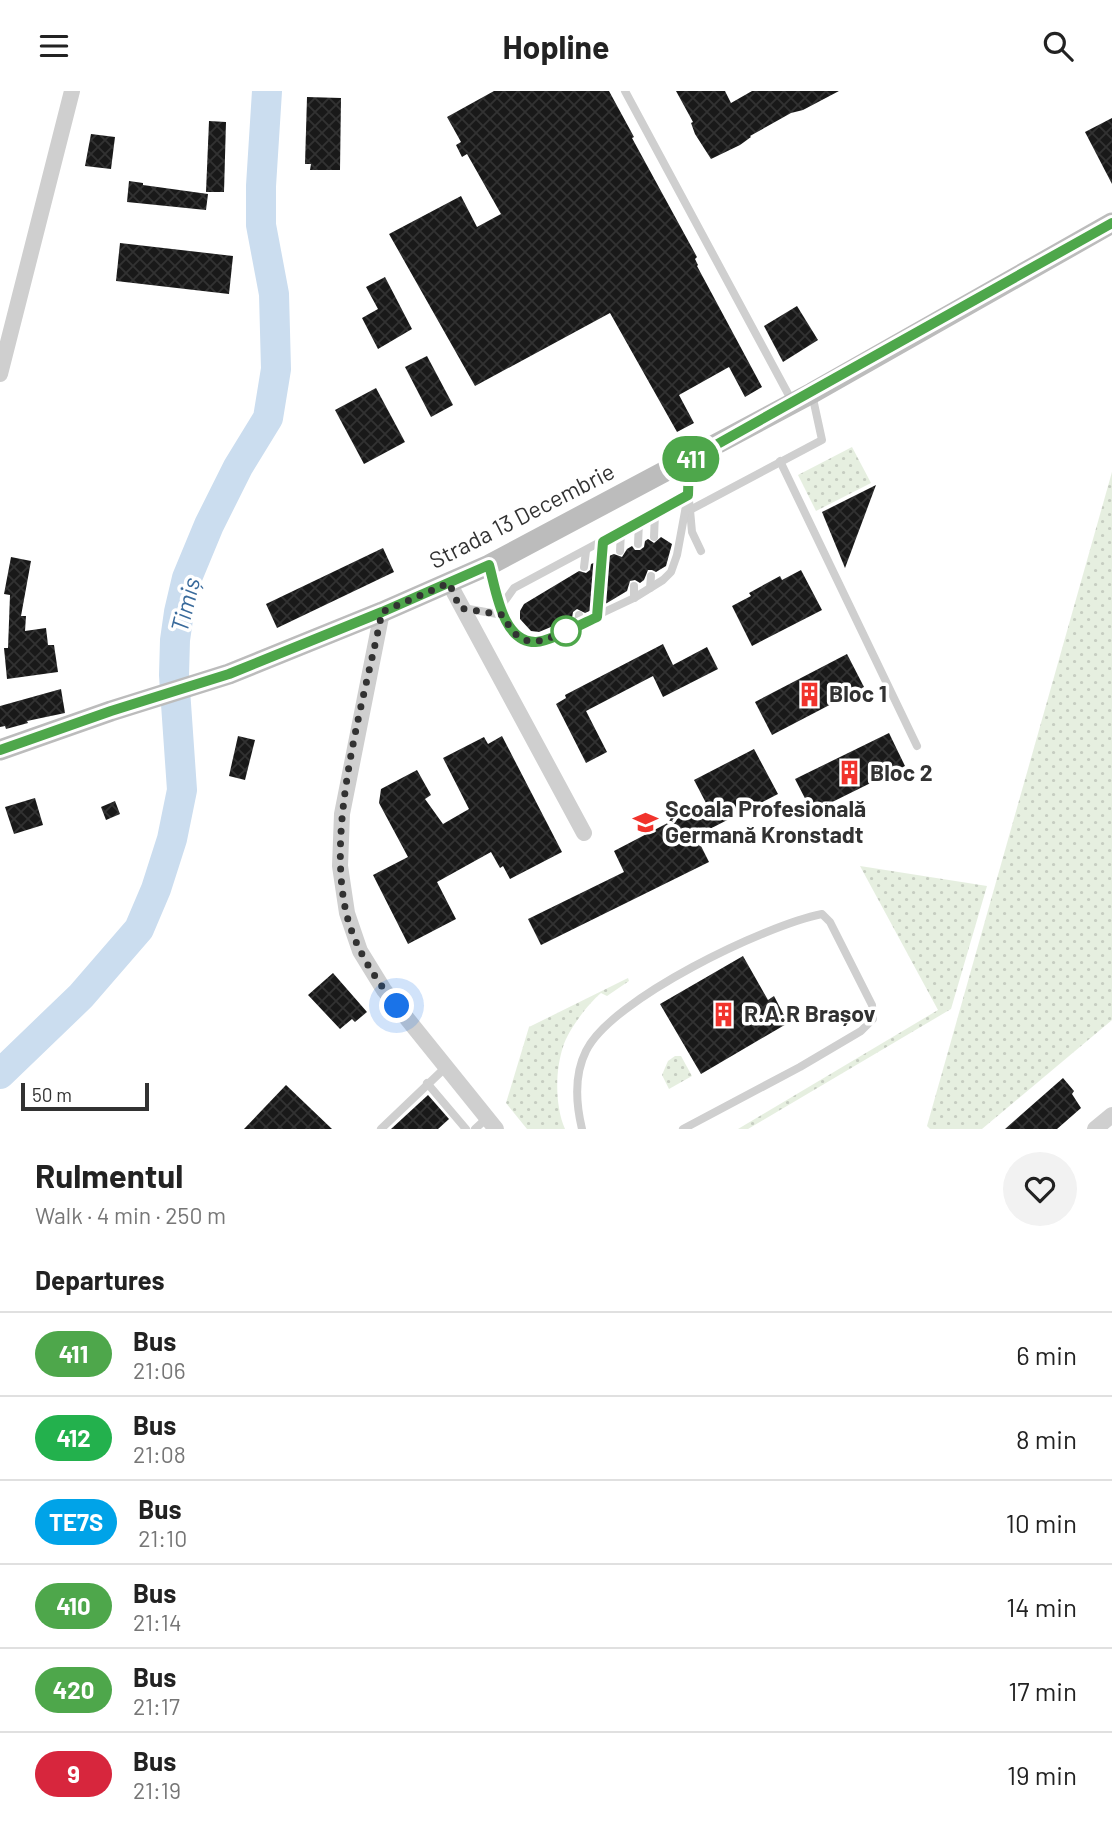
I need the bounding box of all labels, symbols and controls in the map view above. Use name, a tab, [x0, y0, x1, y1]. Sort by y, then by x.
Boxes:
icon: menu	[35, 27, 73, 65]
text: Hopline	[503, 27, 609, 65]
icon: search	[1039, 27, 1077, 65]
line badge: 411	[651, 436, 731, 482]
text: 411	[676, 444, 706, 473]
street label: Strada 13 Decembrie	[424, 456, 619, 574]
water label: Timiș	[164, 574, 205, 635]
unlabelled marker	[551, 616, 581, 646]
place label: Bloc 1	[829, 679, 887, 707]
building icon: Bloc 1	[795, 680, 823, 708]
place label: Bloc 2	[870, 758, 933, 786]
building icon: Bloc 2	[836, 759, 864, 787]
place label: Școala Profesională Germană Kronstadt	[665, 794, 866, 848]
school or university icon: Școala Profesională Germană Kronstadt	[631, 808, 659, 836]
your location	[379, 988, 414, 1023]
place label: R.A.R Brașov	[744, 999, 876, 1027]
building icon: R.A.R Brașov	[710, 1000, 738, 1028]
scale bar	[21, 1080, 149, 1112]
text: 50 m	[32, 1083, 72, 1106]
button: heart	[1003, 1152, 1077, 1226]
text: Rulmentul	[35, 1155, 183, 1195]
text: Walk · 4 min · 250 m	[35, 1201, 226, 1229]
text: Departures	[35, 1264, 165, 1295]
text: Bus	[133, 1325, 176, 1356]
text: 411	[59, 1339, 88, 1368]
text: 6 min	[1016, 1339, 1077, 1370]
text: 21:06	[133, 1356, 186, 1384]
text: Bus	[133, 1409, 176, 1440]
text: 412	[56, 1423, 91, 1452]
text: 8 min	[1016, 1423, 1077, 1454]
text: 21:08	[133, 1440, 186, 1468]
text: Bus	[138, 1493, 181, 1524]
text: TE7S	[49, 1507, 103, 1536]
text: 10 min	[1006, 1507, 1077, 1538]
text: 21:10	[138, 1524, 187, 1552]
text: Bus	[133, 1577, 176, 1608]
text: 410	[56, 1591, 91, 1620]
text: 14 min	[1006, 1591, 1077, 1622]
text: 21:14	[133, 1608, 182, 1636]
text: Bus	[133, 1661, 176, 1692]
text: 420	[53, 1675, 94, 1704]
text: 17 min	[1008, 1675, 1077, 1706]
text: 21:17	[133, 1692, 180, 1720]
text: Bus	[133, 1745, 176, 1776]
text: 9	[67, 1759, 80, 1788]
text: 19 min	[1007, 1759, 1077, 1790]
text: 21:19	[133, 1776, 181, 1804]

